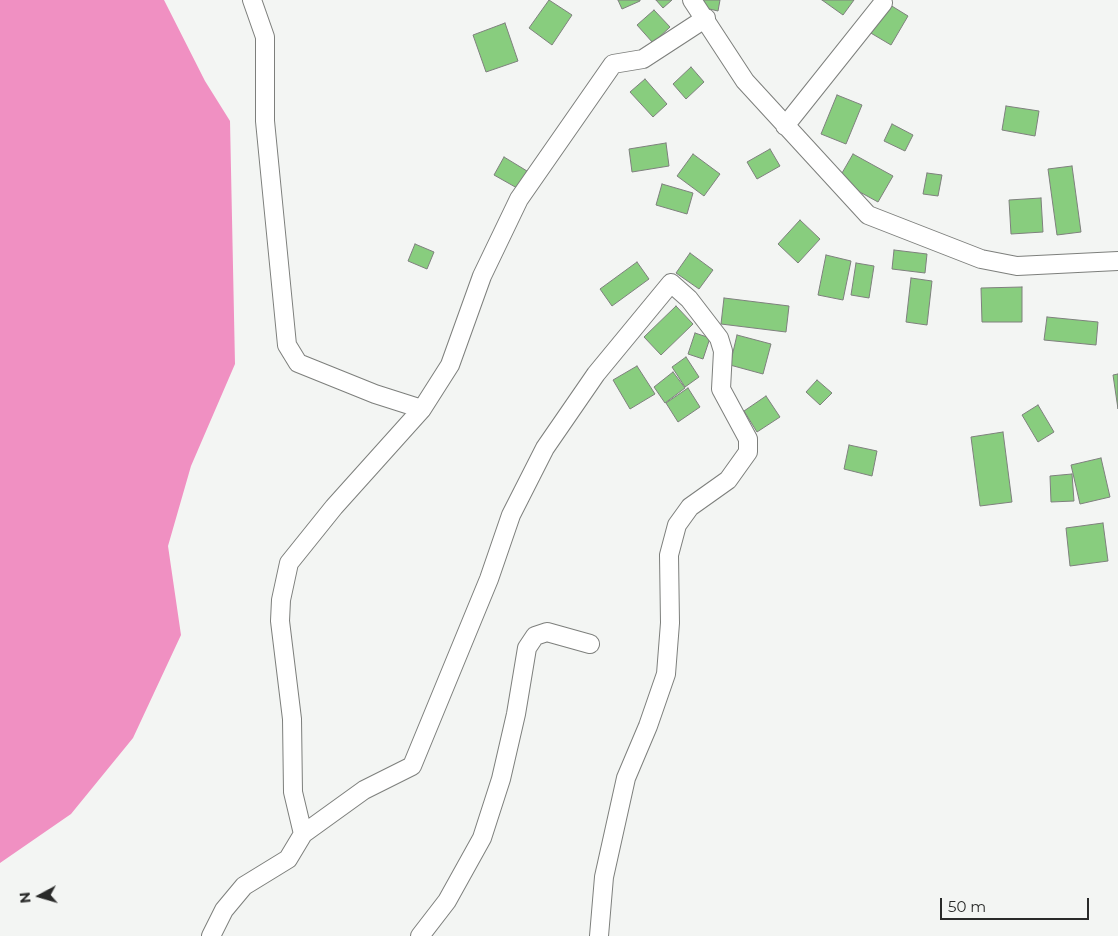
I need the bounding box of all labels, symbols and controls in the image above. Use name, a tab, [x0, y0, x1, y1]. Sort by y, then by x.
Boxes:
north arrow	[15, 871, 65, 921]
scale bar	[943, 888, 1092, 920]
text: N	[16, 891, 35, 904]
text: 50 m	[948, 897, 986, 916]

